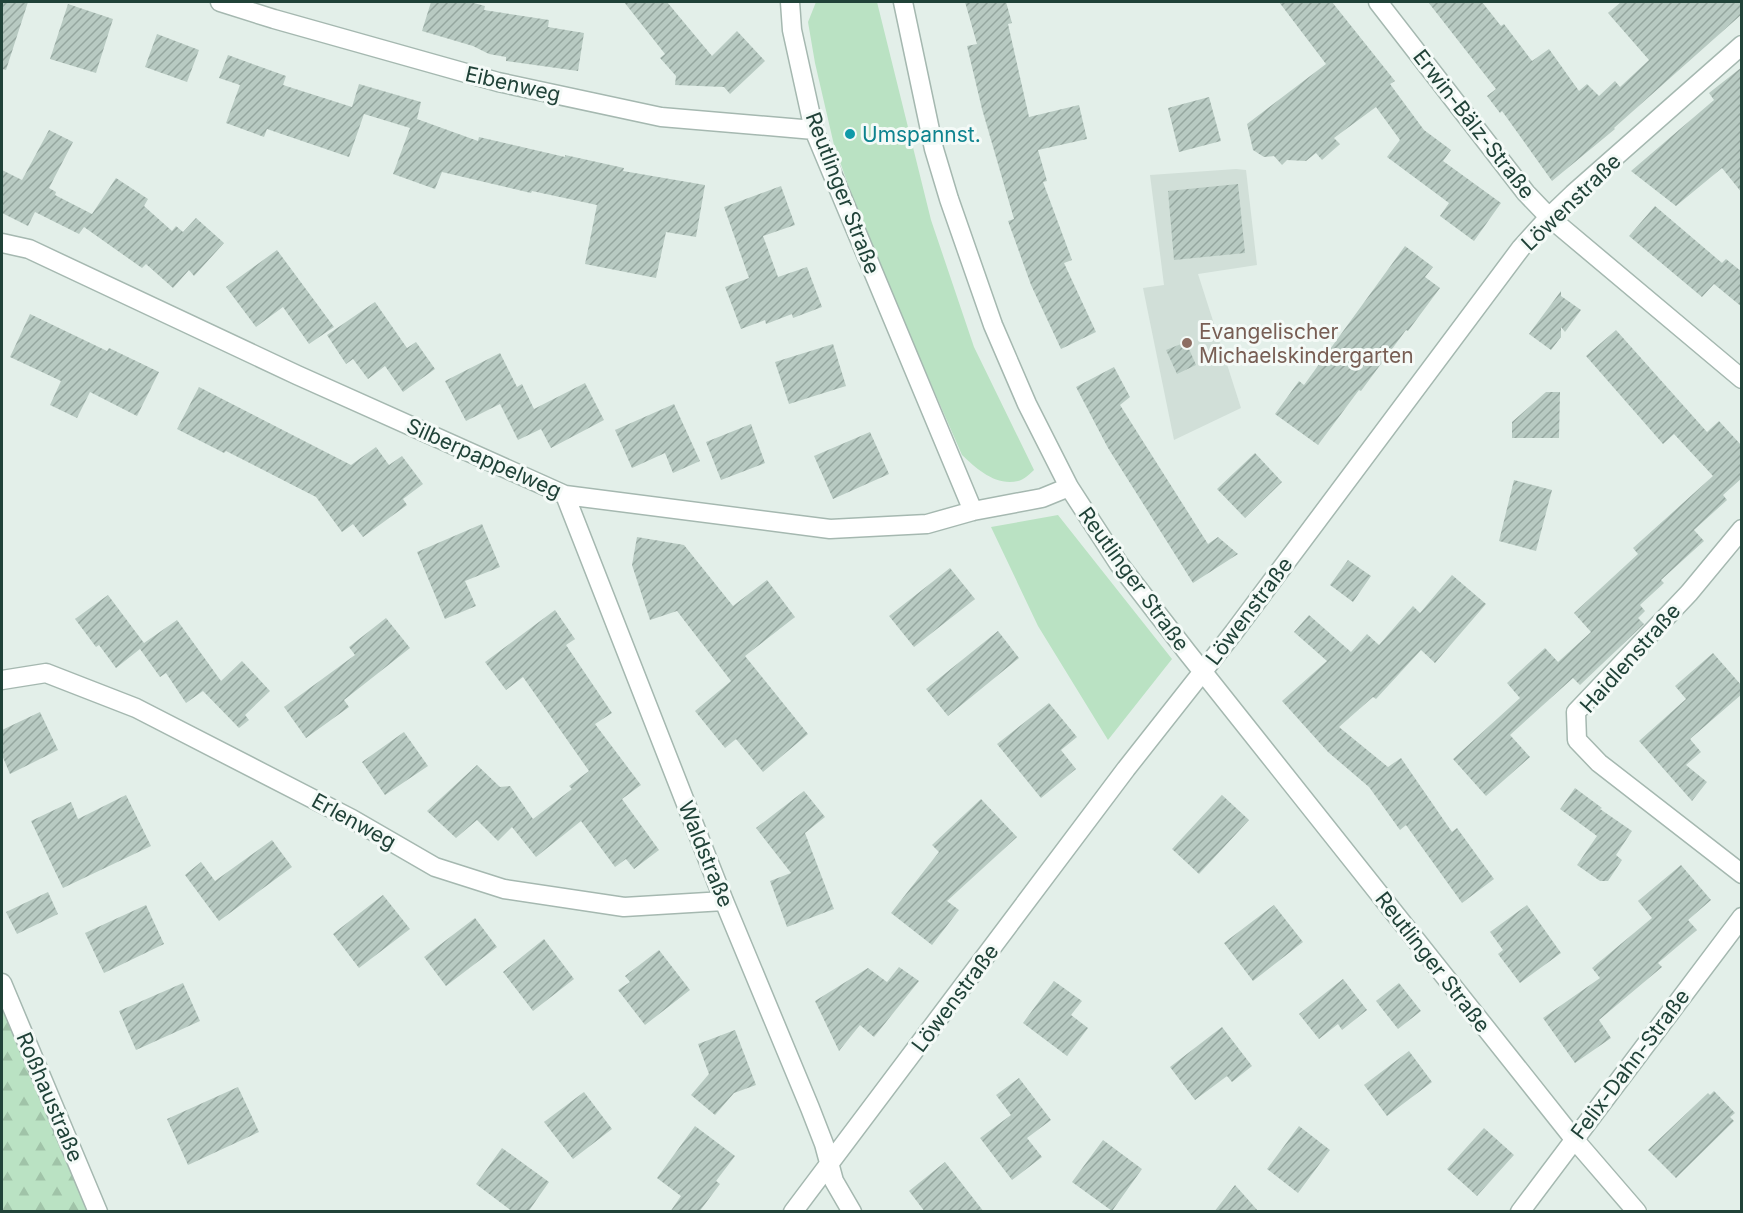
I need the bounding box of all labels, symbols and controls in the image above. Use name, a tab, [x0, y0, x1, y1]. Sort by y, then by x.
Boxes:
street label: Erwin-Bälz-Straße	[1408, 45, 1540, 203]
street label: Eibenweg	[463, 61, 563, 107]
street label: Reutlinger Straße	[801, 108, 885, 278]
place label: Umspannst.	[862, 122, 981, 147]
marker: Umspannst.	[843, 127, 857, 141]
street label: Löwenstraße	[1516, 148, 1626, 256]
place label: Evangelischer Michaelskindergarten	[1199, 319, 1414, 368]
marker: Evangelischer Michaelskindergarten	[1180, 336, 1194, 350]
street label: Silberpappelweg	[403, 413, 565, 503]
street label: Reutlinger Straße	[1073, 502, 1195, 656]
street label: Löwenstraße	[1200, 552, 1298, 670]
street label: Haidlenstraße	[1575, 598, 1685, 718]
street label: Erlenweg	[307, 788, 401, 854]
street label: Waldstraße	[673, 797, 739, 911]
street label: Reutlinger Straße	[1370, 887, 1496, 1037]
street label: Löwenstraße	[906, 939, 1004, 1057]
street label: Felix-Dahn-Straße	[1565, 984, 1695, 1144]
street label: Roßhaustraße	[11, 1029, 89, 1165]

